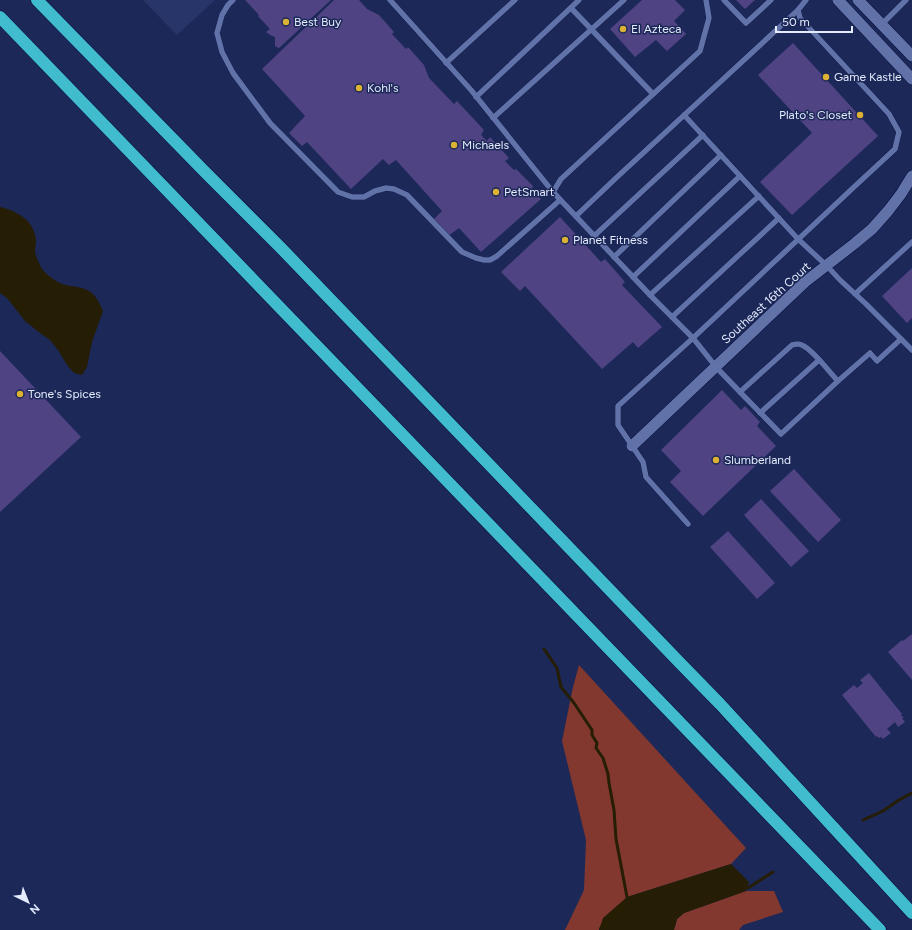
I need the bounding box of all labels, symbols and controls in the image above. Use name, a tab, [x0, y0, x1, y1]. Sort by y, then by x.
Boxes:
scale bar	[776, 8, 852, 34]
place label: Best Buy	[294, 15, 342, 29]
text: 50 m	[782, 15, 810, 29]
marker: Best Buy	[281, 17, 291, 27]
place label: El Azteca	[631, 22, 681, 36]
marker: El Azteca	[618, 24, 628, 34]
place label: Game Kastle	[834, 70, 902, 84]
marker: Game Kastle	[821, 72, 831, 82]
place label: Kohl's	[367, 81, 399, 95]
marker: Kohl's	[354, 83, 364, 93]
place label: Plato's Closet	[779, 108, 852, 122]
marker: Plato's Closet	[855, 110, 865, 120]
place label: Michaels	[462, 138, 509, 152]
marker: Michaels	[449, 140, 459, 150]
place label: PetSmart	[504, 185, 555, 199]
marker: PetSmart	[491, 187, 501, 197]
place label: Planet Fitness	[573, 233, 648, 247]
marker: Planet Fitness	[560, 235, 570, 245]
street label: Southeast 16th Court	[719, 259, 814, 347]
place label: Tone's Spices	[28, 387, 101, 401]
marker: Tone's Spices	[15, 389, 25, 399]
place label: Slumberland	[724, 453, 791, 467]
marker: Slumberland	[711, 455, 721, 465]
north arrow	[8, 882, 48, 922]
text: N	[27, 901, 42, 917]

